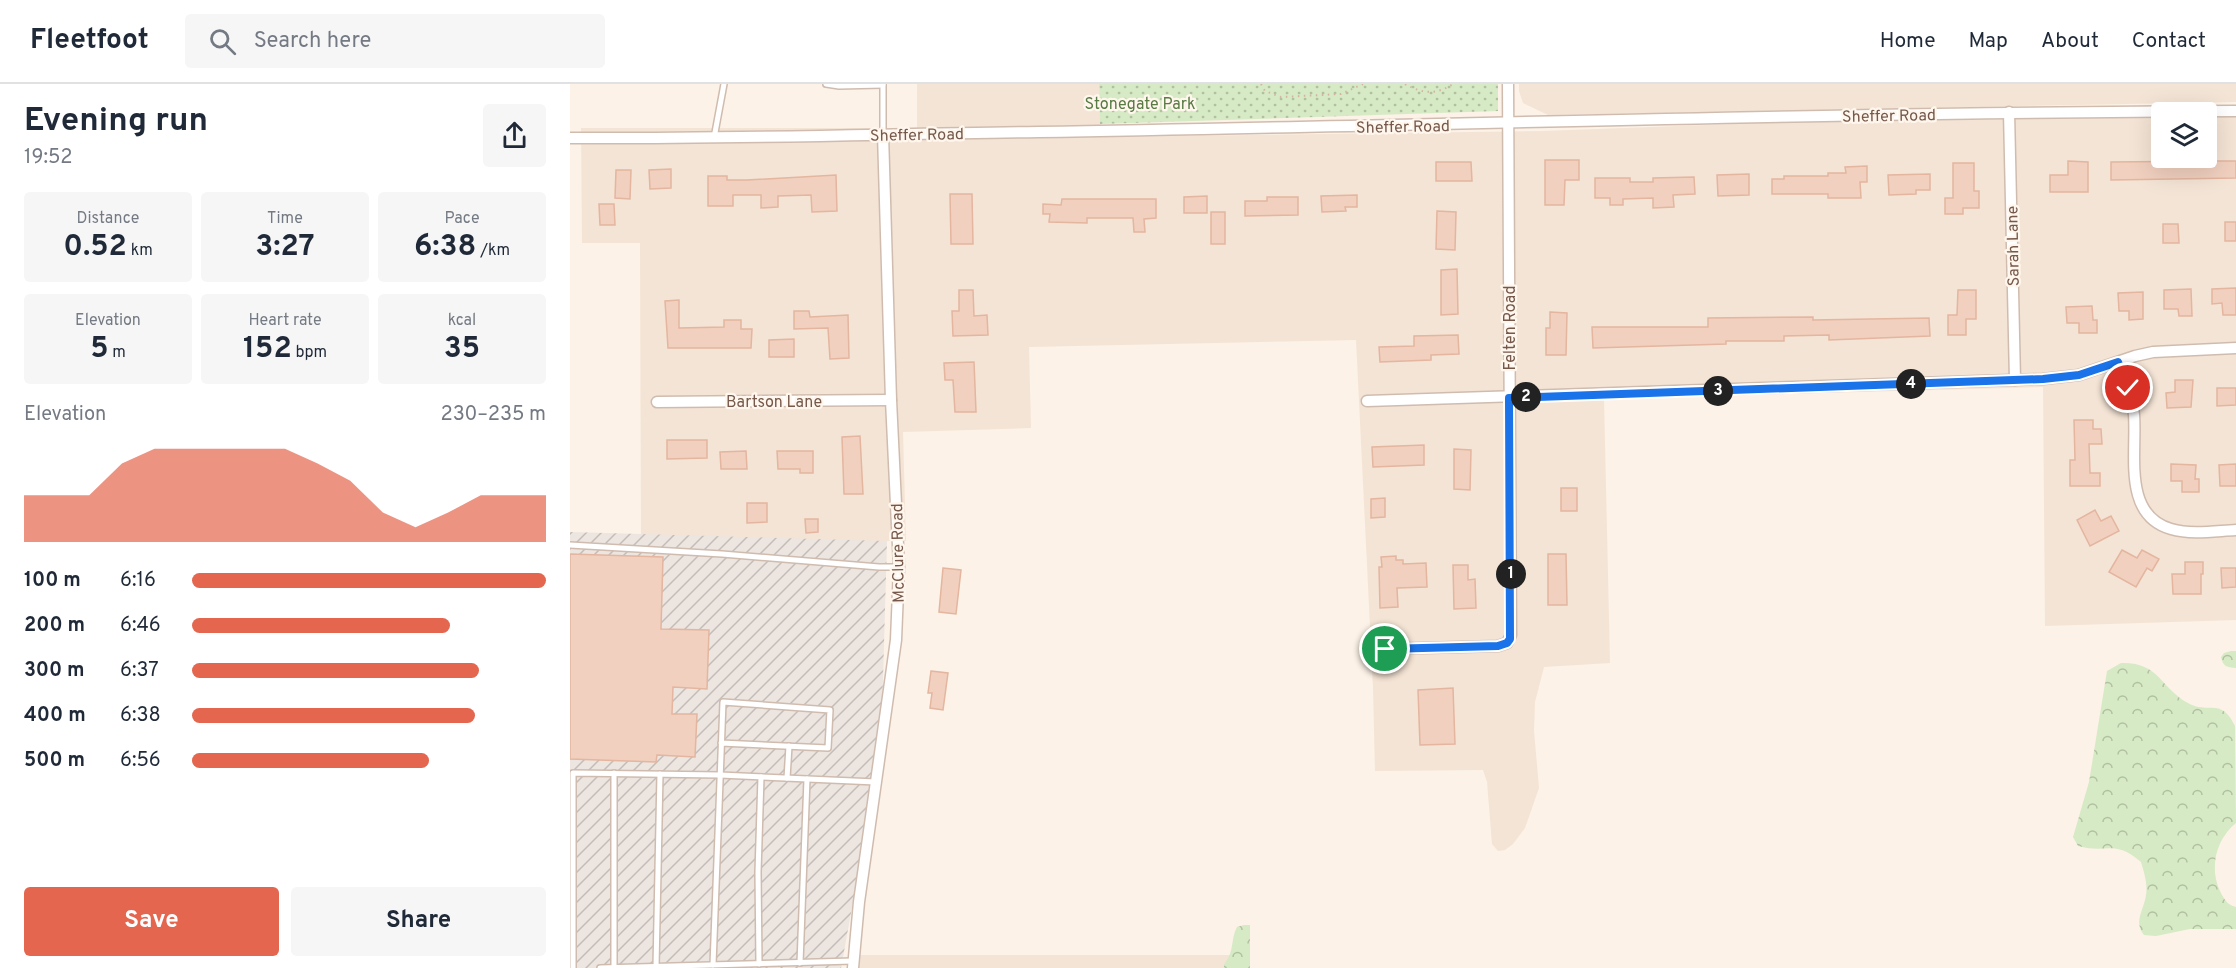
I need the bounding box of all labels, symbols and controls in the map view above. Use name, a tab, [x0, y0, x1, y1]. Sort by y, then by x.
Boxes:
search box	[185, 14, 605, 68]
text: Fleetfoot	[30, 23, 149, 59]
icon: search	[206, 25, 239, 58]
text: Search here	[254, 28, 371, 55]
text: Home	[1880, 28, 1936, 55]
text: Map	[1969, 28, 2008, 55]
text: About	[2041, 28, 2099, 55]
text: Contact	[2132, 28, 2206, 55]
park label: Stonegate Park	[1085, 95, 1195, 115]
text: Evening run	[24, 101, 208, 143]
map controls	[2151, 102, 2217, 168]
button: layers	[2151, 102, 2217, 168]
button: share	[483, 104, 546, 167]
street label: Sheffer Road	[1842, 106, 1936, 128]
street label: Sheffer Road	[1356, 117, 1450, 139]
street label: Sheffer Road	[870, 125, 964, 147]
text: 19:52	[24, 145, 72, 171]
street label: Sarah Lane	[2003, 205, 2025, 287]
text: Distance	[77, 209, 139, 229]
text: Time	[267, 209, 303, 229]
text: Pace	[444, 209, 480, 229]
text: 0.52	[63, 229, 127, 266]
text: 3:27	[255, 229, 315, 266]
text: 6:38	[414, 229, 476, 266]
text: km	[127, 241, 153, 261]
text: /km	[476, 241, 510, 261]
street label: Felten Road	[1501, 286, 1521, 370]
text: Elevation	[75, 311, 141, 331]
text: Heart rate	[248, 311, 322, 331]
text: kcal	[448, 311, 476, 331]
text: 5	[90, 331, 109, 368]
text: 152	[243, 331, 292, 368]
text: 35	[444, 331, 480, 368]
text: m	[109, 343, 126, 363]
text: bpm	[292, 343, 327, 363]
pin	[2102, 362, 2153, 413]
pin: 4	[1896, 369, 1926, 399]
icon: check	[2111, 371, 2144, 404]
text: 4	[1906, 374, 1916, 394]
pin: 3	[1703, 376, 1733, 406]
text: 3	[1713, 381, 1723, 401]
pin: 2	[1511, 382, 1541, 412]
text: 2	[1521, 387, 1531, 407]
street label: Bartson Lane	[726, 393, 822, 413]
text: Elevation	[24, 402, 106, 428]
text: 230–235 m	[441, 402, 546, 428]
street label: McClure Road	[888, 503, 910, 603]
pin: 1	[1496, 559, 1526, 589]
text: 1	[1508, 564, 1514, 584]
text: 100 m	[24, 568, 81, 594]
text: 6:16	[120, 568, 156, 594]
text: 200 m	[24, 613, 85, 639]
text: 6:46	[120, 613, 161, 639]
pin	[1359, 623, 1410, 674]
icon: arrive	[1368, 632, 1401, 665]
text: 300 m	[24, 658, 85, 684]
text: 6:37	[120, 658, 159, 684]
text: 400 m	[24, 703, 86, 729]
text: 6:38	[120, 703, 161, 729]
text: 500 m	[24, 748, 85, 774]
text: 6:56	[120, 748, 161, 774]
button: Save	[24, 887, 279, 956]
button: Share	[291, 887, 546, 956]

